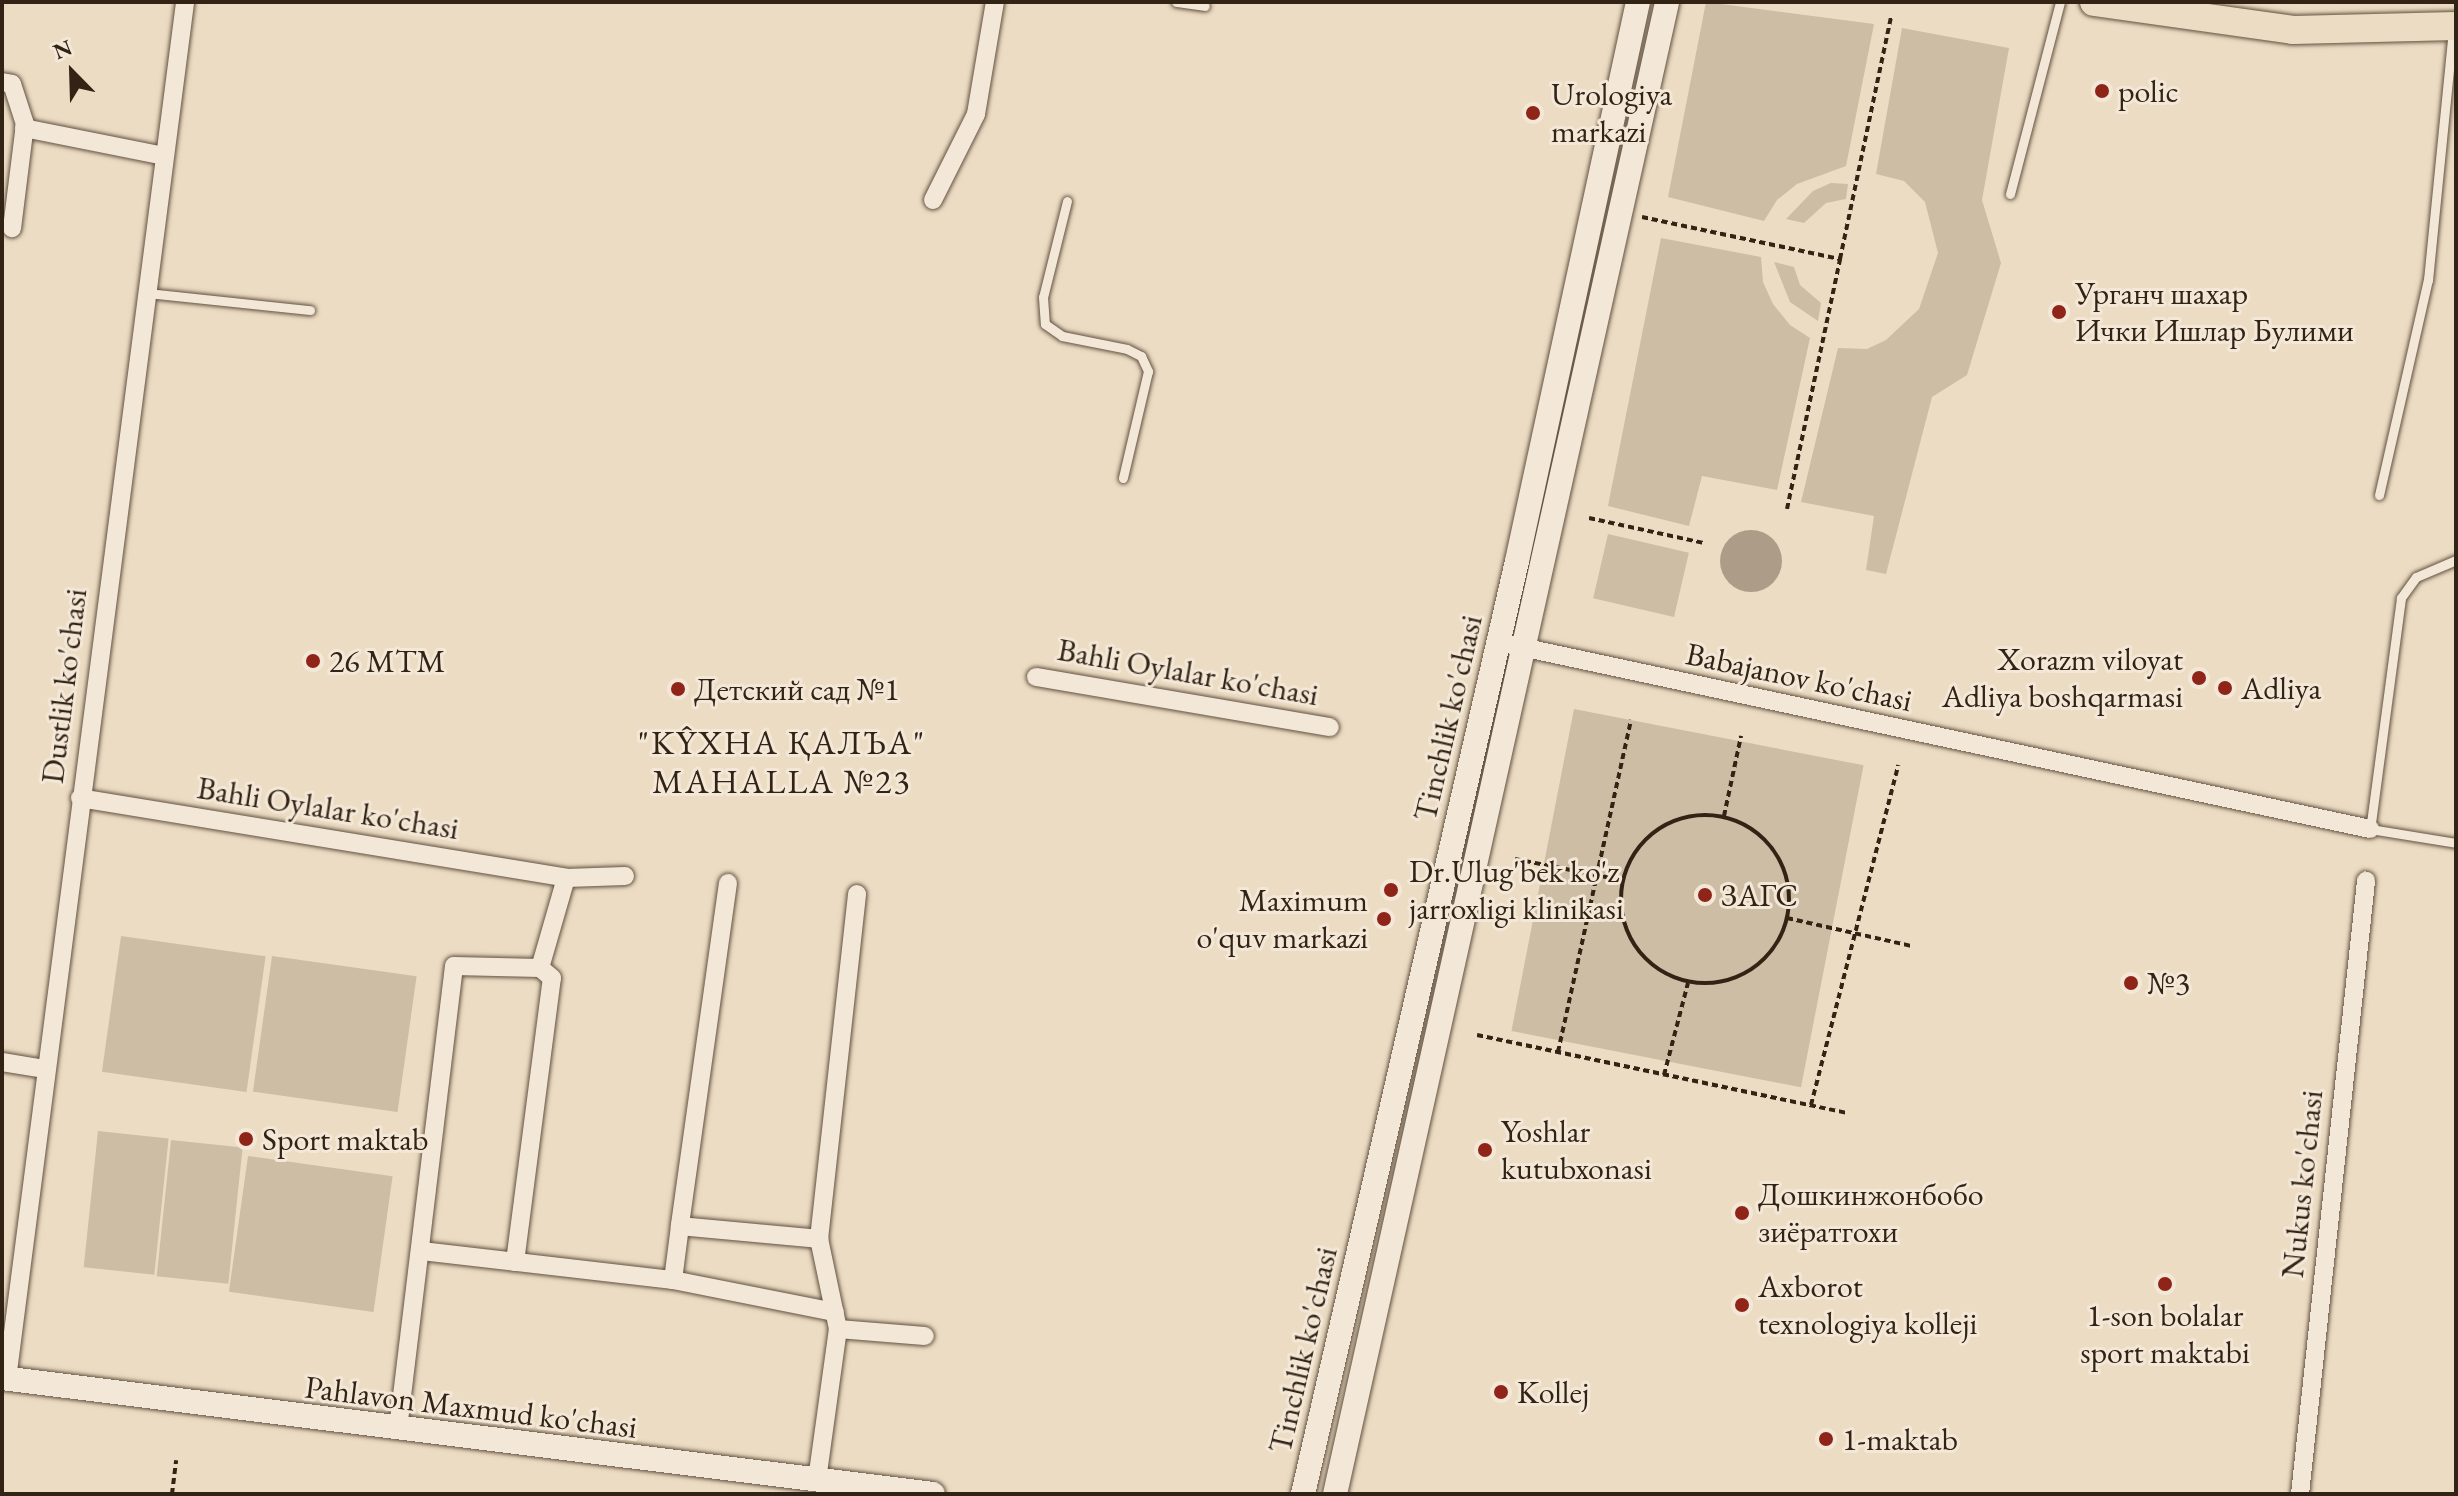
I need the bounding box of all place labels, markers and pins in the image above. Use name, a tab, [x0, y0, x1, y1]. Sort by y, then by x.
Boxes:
place label: polic	[2118, 72, 2179, 110]
place label: Urologiya markazi	[1551, 76, 1672, 151]
marker: polic	[2093, 82, 2111, 100]
marker: Urologiya markazi	[1522, 102, 1544, 124]
place label: Урганч шахар Ички Ишлар Булими	[2075, 275, 2354, 350]
marker: Урганч шахар Ички Ишлар Булими	[2050, 303, 2068, 321]
place label: Xorazm viloyat Adliya boshqarmasi	[1942, 641, 2183, 716]
place label: 26 MTM	[329, 642, 445, 680]
marker: 26 MTM	[304, 652, 322, 670]
marker: Xorazm viloyat Adliya boshqarmasi	[2190, 669, 2208, 687]
place label: Adliya	[2241, 669, 2321, 707]
place label: Детский сад №1	[694, 670, 900, 708]
marker: Adliya	[2216, 679, 2234, 697]
marker: Детский сад №1	[669, 680, 687, 698]
place label: Dr.Ulug'bek ko'z jarroxligi klinikasi	[1409, 853, 1624, 928]
place label: ЗАГС	[1721, 876, 1798, 914]
marker: Dr.Ulug'bek ko'z jarroxligi klinikasi	[1380, 879, 1402, 901]
place label: Maximum o'quv markazi	[1196, 882, 1368, 957]
marker: ЗАГС	[1696, 886, 1714, 904]
marker: Maximum o'quv markazi	[1375, 910, 1393, 928]
place label: №3	[2147, 964, 2190, 1002]
marker: №3	[2122, 974, 2140, 992]
place label: Yoshlar kutubxonasi	[1501, 1113, 1652, 1188]
place label: Sport maktab	[262, 1120, 428, 1158]
marker: Sport maktab	[237, 1130, 255, 1148]
marker: Yoshlar kutubxonasi	[1476, 1141, 1494, 1159]
place label: Дошкинжонбобо зиёратгохи	[1758, 1176, 1984, 1251]
marker: Дошкинжонбобо зиёратгохи	[1733, 1204, 1751, 1222]
place label: Axborot texnologiya kolleji	[1758, 1268, 1977, 1343]
marker: 1-son bolalar sport maktabi	[2156, 1275, 2174, 1293]
marker: Axborot texnologiya kolleji	[1733, 1296, 1751, 1314]
place label: 1-son bolalar sport maktabi	[2080, 1297, 2250, 1372]
place label: Kollej	[1517, 1373, 1589, 1411]
marker: Kollej	[1492, 1383, 1510, 1401]
place label: 1-maktab	[1842, 1420, 1958, 1458]
marker: 1-maktab	[1817, 1430, 1835, 1448]

